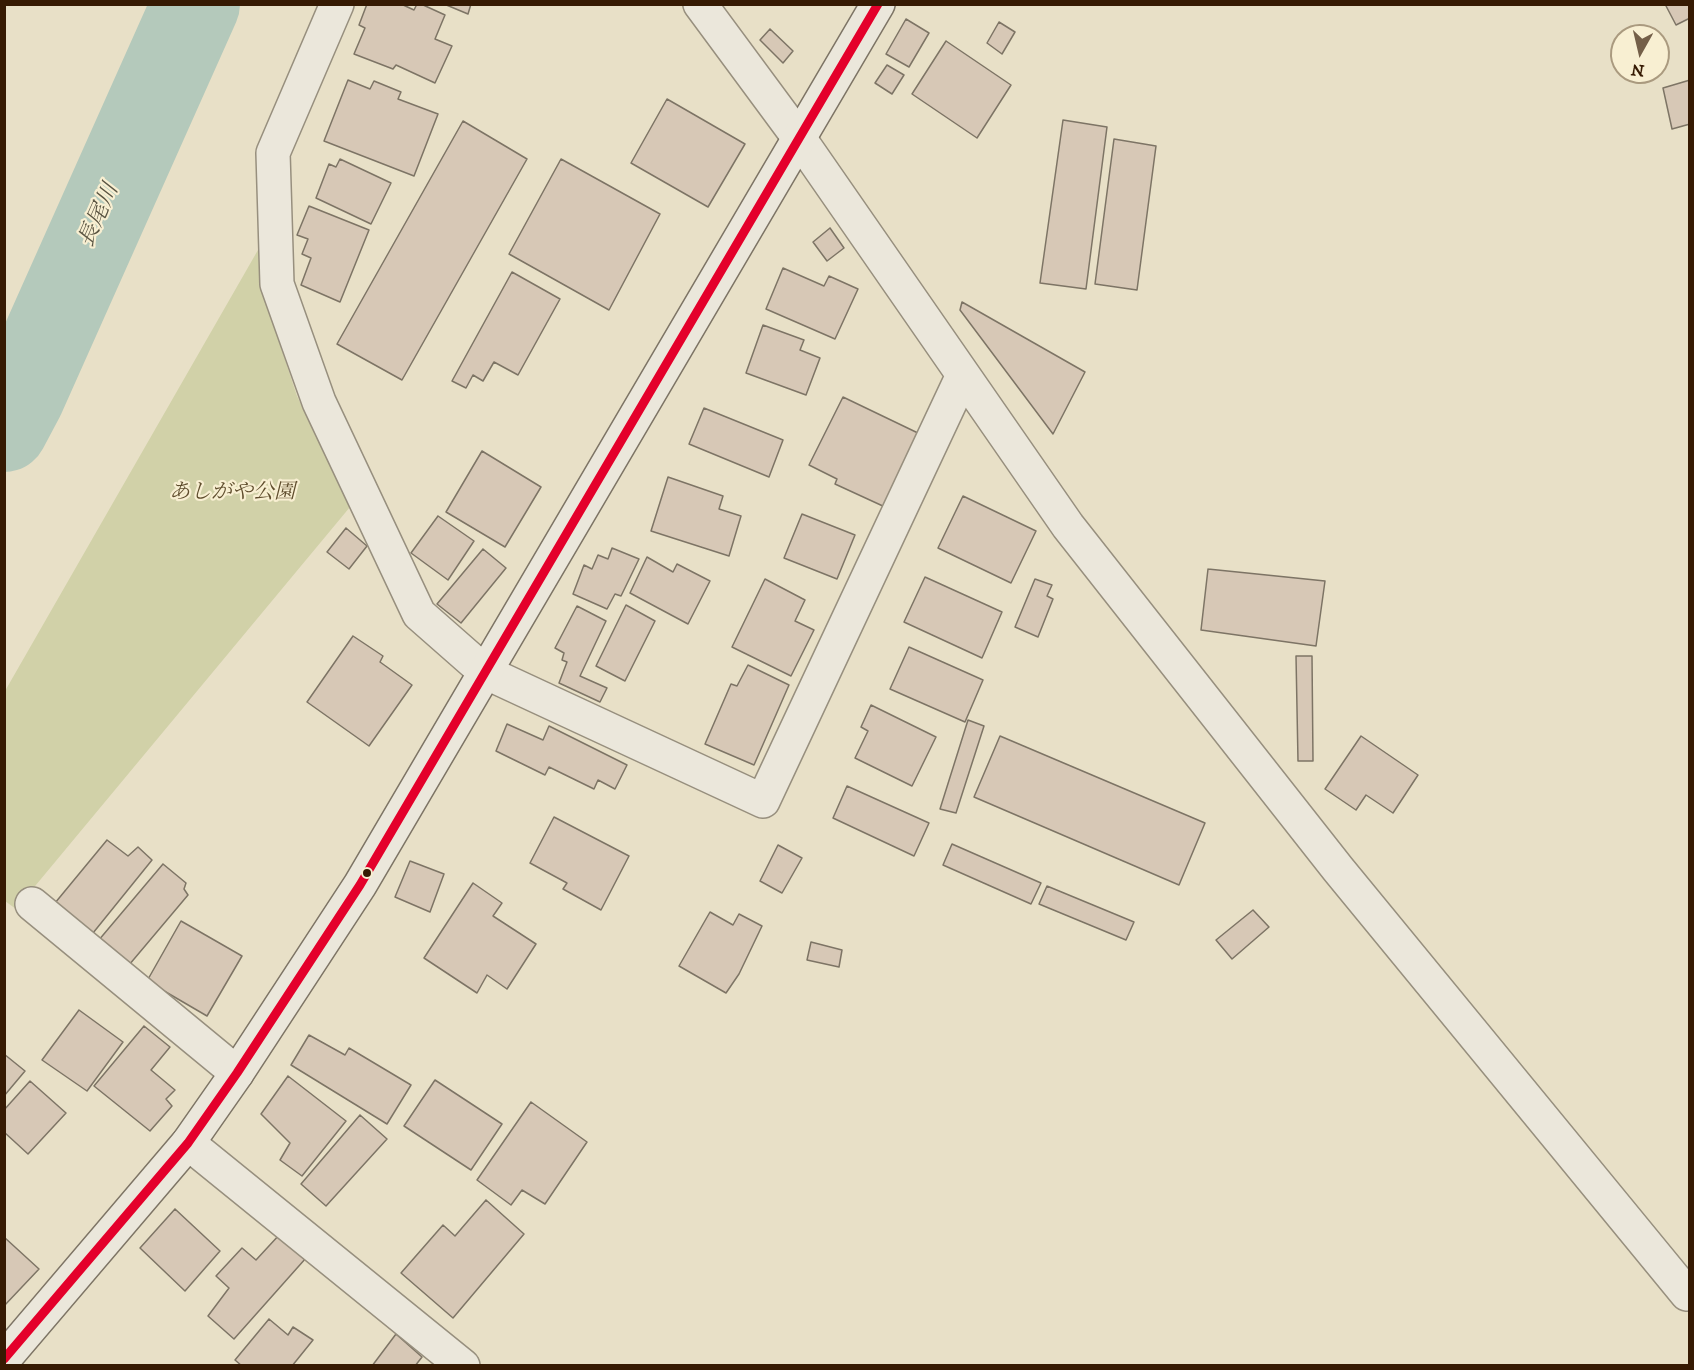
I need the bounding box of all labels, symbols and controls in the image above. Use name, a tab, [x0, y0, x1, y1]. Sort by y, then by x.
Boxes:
north arrow	[1610, 24, 1670, 84]
text: N	[1630, 59, 1646, 81]
water label: 長尾川	[75, 180, 125, 252]
park label: あしがや公園	[169, 481, 295, 507]
unlabelled marker	[361, 867, 373, 879]

